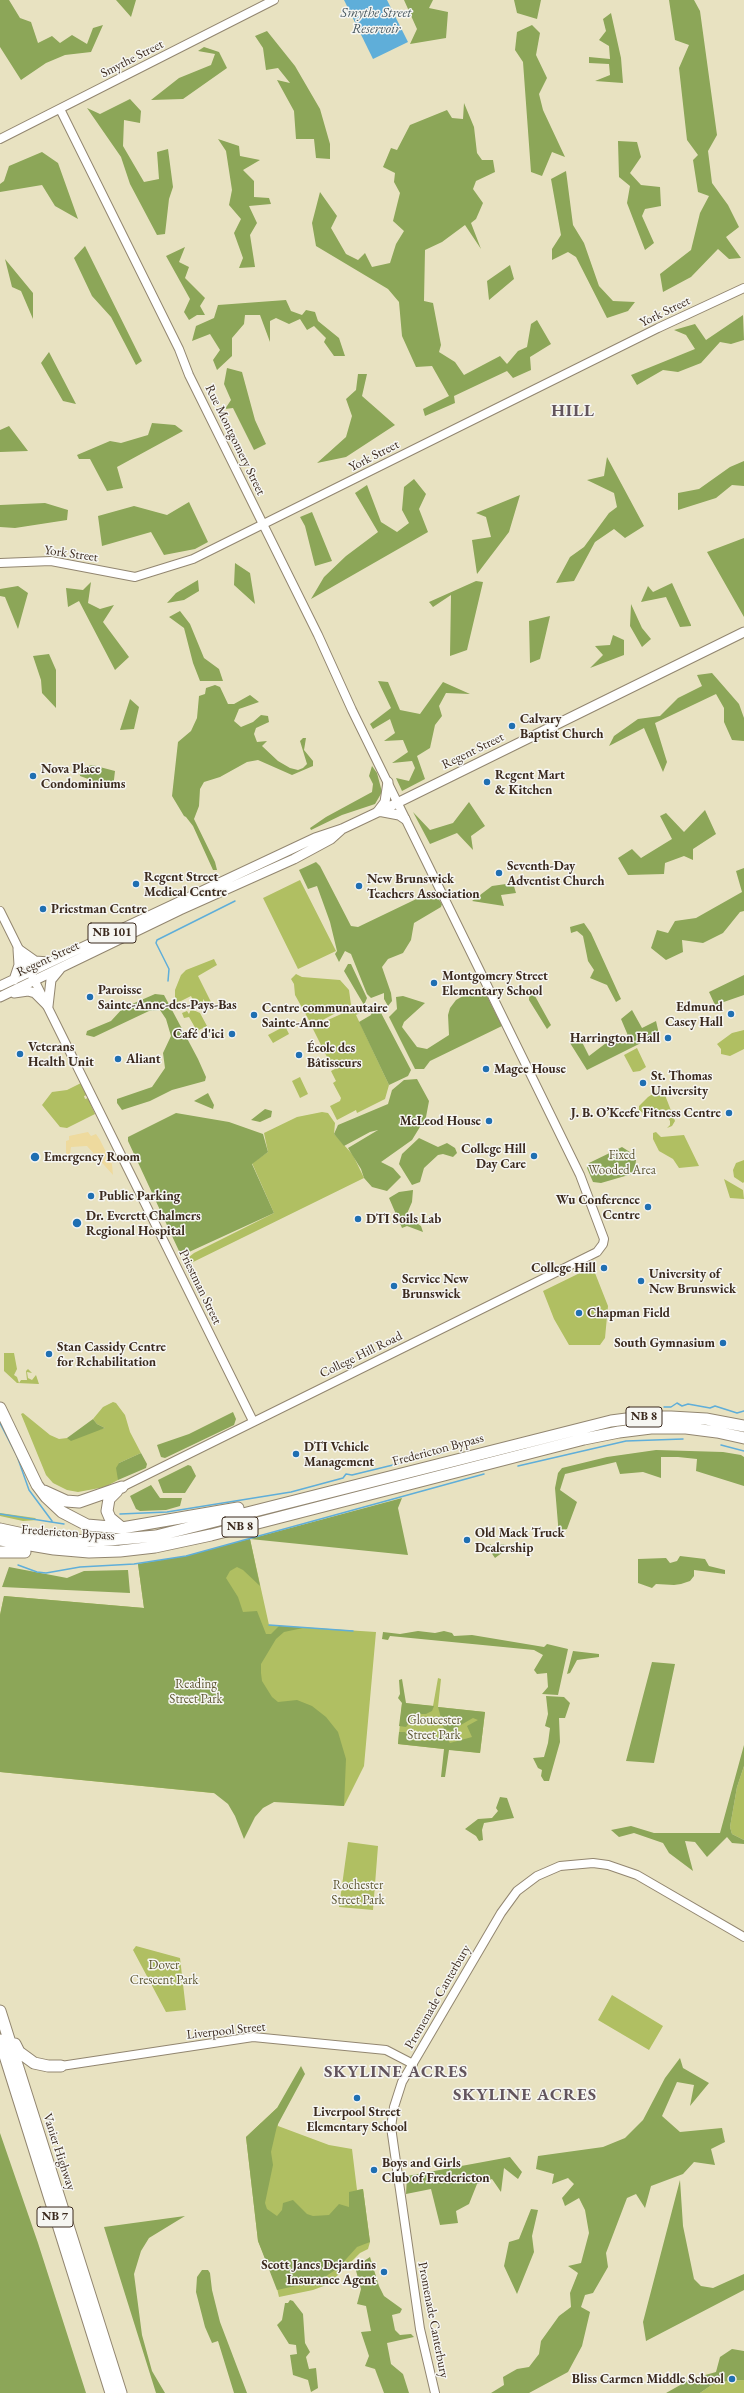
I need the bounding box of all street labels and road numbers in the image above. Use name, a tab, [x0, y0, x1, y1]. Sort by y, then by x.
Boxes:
street label: Smythe Street	[98, 37, 166, 81]
street label: York Street	[637, 293, 693, 331]
street label: Rue Montgomery Street	[201, 382, 269, 498]
street label: York Street	[346, 437, 402, 475]
street label: York Street	[43, 543, 99, 565]
street label: Regent Street	[439, 729, 507, 773]
road number: NB 101	[88, 923, 136, 943]
street label: Regent Street	[14, 938, 82, 980]
street label: Priestman Street	[175, 1247, 225, 1327]
street label: College Hill Road	[317, 1328, 405, 1382]
road number: NB 8	[626, 1407, 662, 1427]
street label: Fredericton Bypass	[391, 1430, 485, 1470]
road number: NB 8	[222, 1517, 258, 1537]
street label: Fredericton Bypass	[21, 1522, 115, 1544]
street label: Promenade Canterbury	[402, 1942, 474, 2052]
street label: Liverpool Street	[186, 2019, 266, 2043]
street label: Vanier Highway	[39, 2112, 79, 2192]
road number: NB 7	[37, 2207, 73, 2227]
street label: Promenade Canterbury	[414, 2261, 452, 2379]

